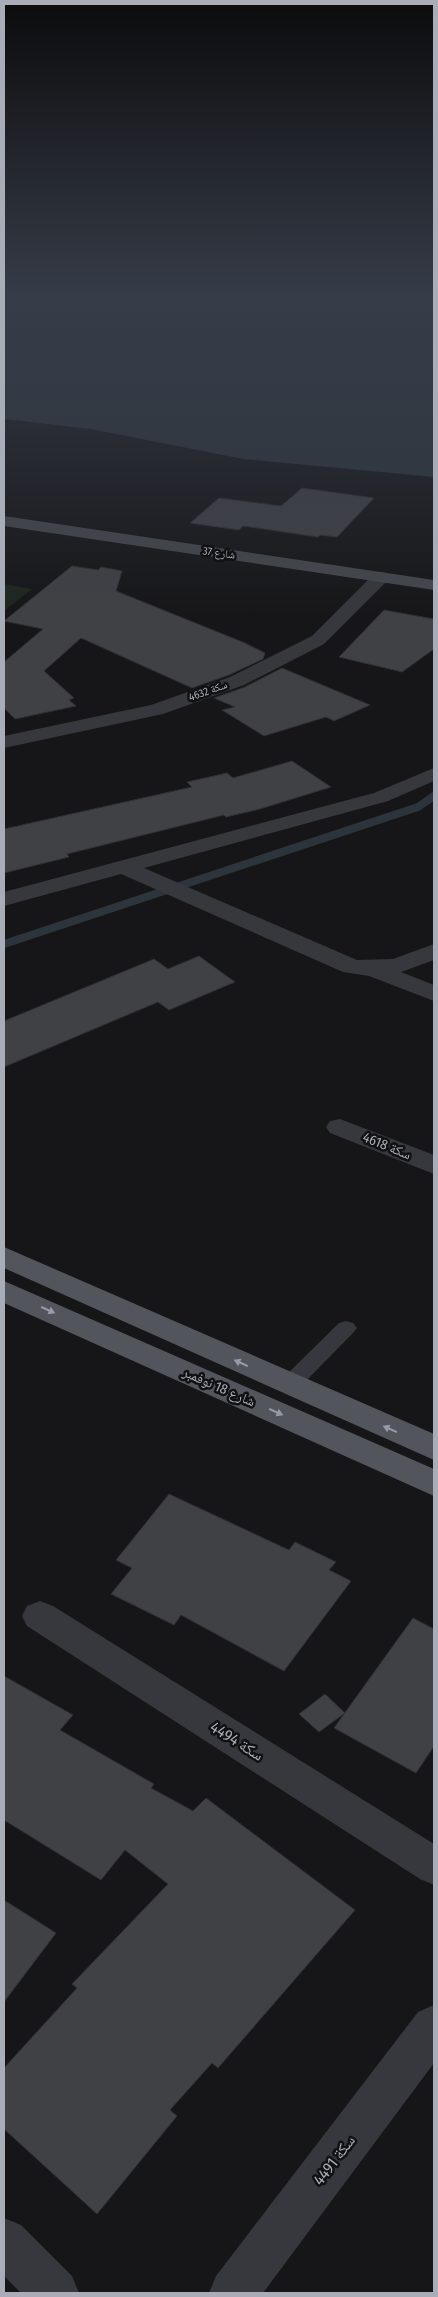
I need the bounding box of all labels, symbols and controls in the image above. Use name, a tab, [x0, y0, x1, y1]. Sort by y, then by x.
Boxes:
street label: شارع 37	[202, 544, 236, 562]
street label: سكة 4632	[187, 678, 229, 704]
street label: سكة 4618	[360, 1129, 414, 1163]
one-way arrow	[41, 1307, 55, 1315]
one-way arrow	[234, 1358, 248, 1366]
street label: شارع 18 نوفمبر	[179, 1363, 258, 1411]
one-way arrow	[269, 1409, 283, 1417]
one-way arrow	[383, 1424, 397, 1432]
street label: سكة 4494	[207, 1717, 267, 1765]
street label: سكة 4491	[309, 2131, 359, 2189]

